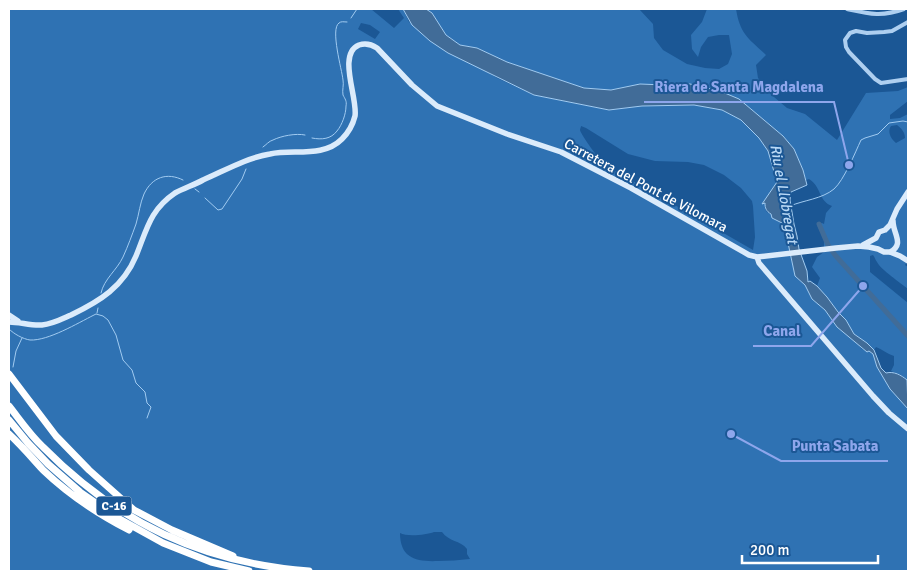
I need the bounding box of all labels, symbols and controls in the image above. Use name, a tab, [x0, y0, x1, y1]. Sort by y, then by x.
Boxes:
callout: Riera de Santa Magdalena	[644, 72, 834, 102]
text: Riera de Santa Magdalena	[654, 78, 824, 96]
street label: Carretera del Pont de Vilomara	[561, 135, 730, 236]
water label: Riu el Llobregat	[766, 143, 802, 247]
callout: Canal	[753, 316, 811, 346]
text: Canal	[763, 322, 801, 340]
callout: Punta Sabata	[781, 431, 888, 461]
text: Punta Sabata	[792, 437, 879, 455]
road number: C-16	[96, 496, 132, 516]
scale bar	[742, 532, 878, 564]
text: 200 m	[750, 541, 790, 559]

